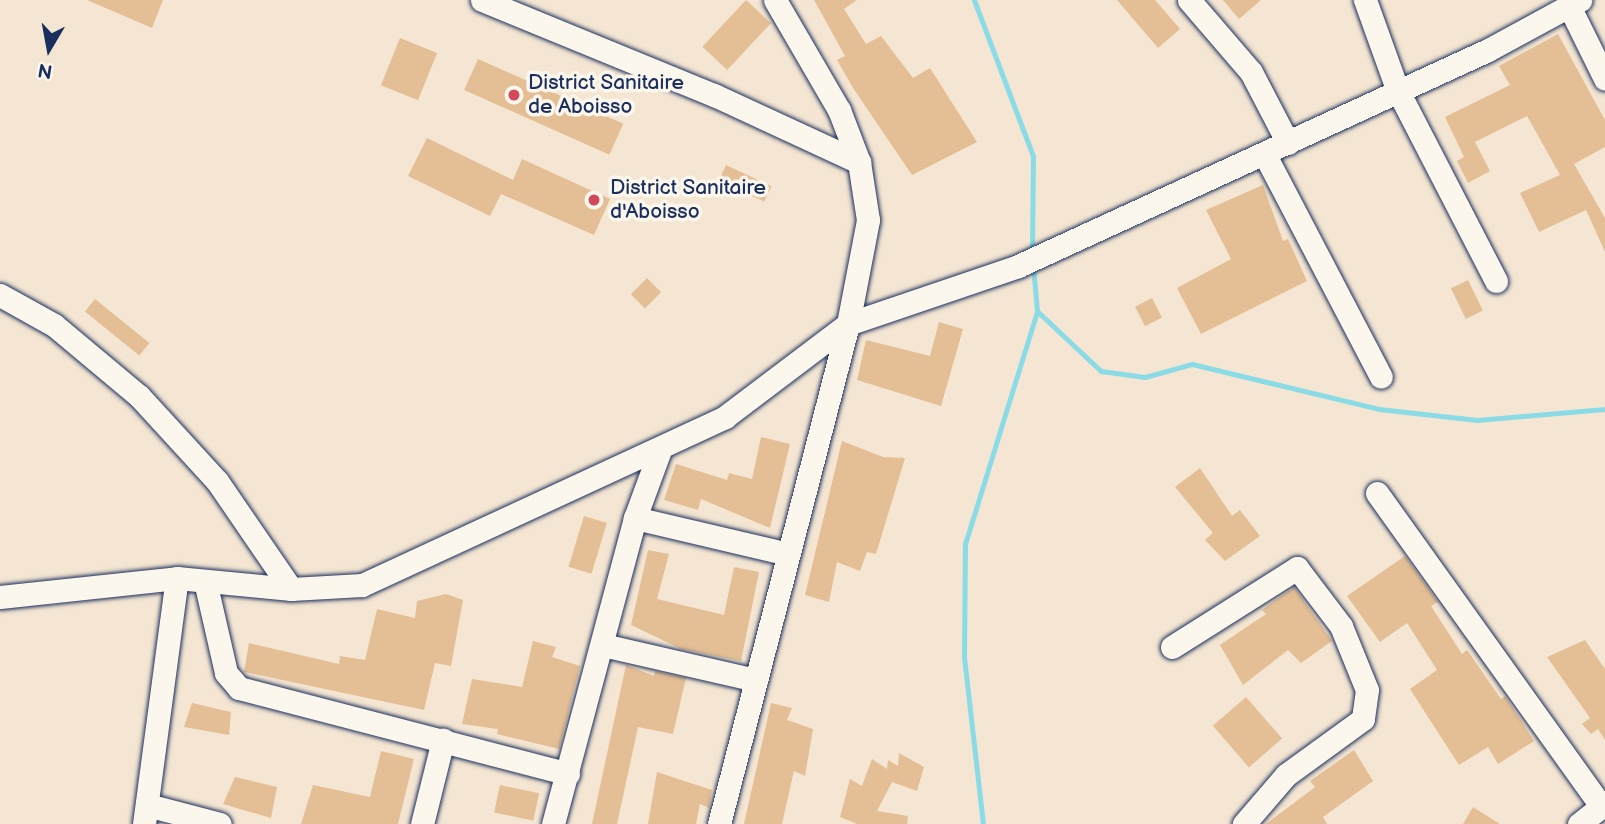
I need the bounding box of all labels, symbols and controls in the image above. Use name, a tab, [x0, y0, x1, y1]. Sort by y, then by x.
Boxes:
north arrow	[14, 14, 84, 84]
text: N	[36, 58, 54, 83]
place label: District Sanitaire de Aboisso	[528, 70, 684, 120]
marker: District Sanitaire de Aboisso	[506, 87, 522, 103]
place label: District Sanitaire d'Aboisso	[610, 175, 766, 225]
marker: District Sanitaire d'Aboisso	[584, 190, 604, 210]

